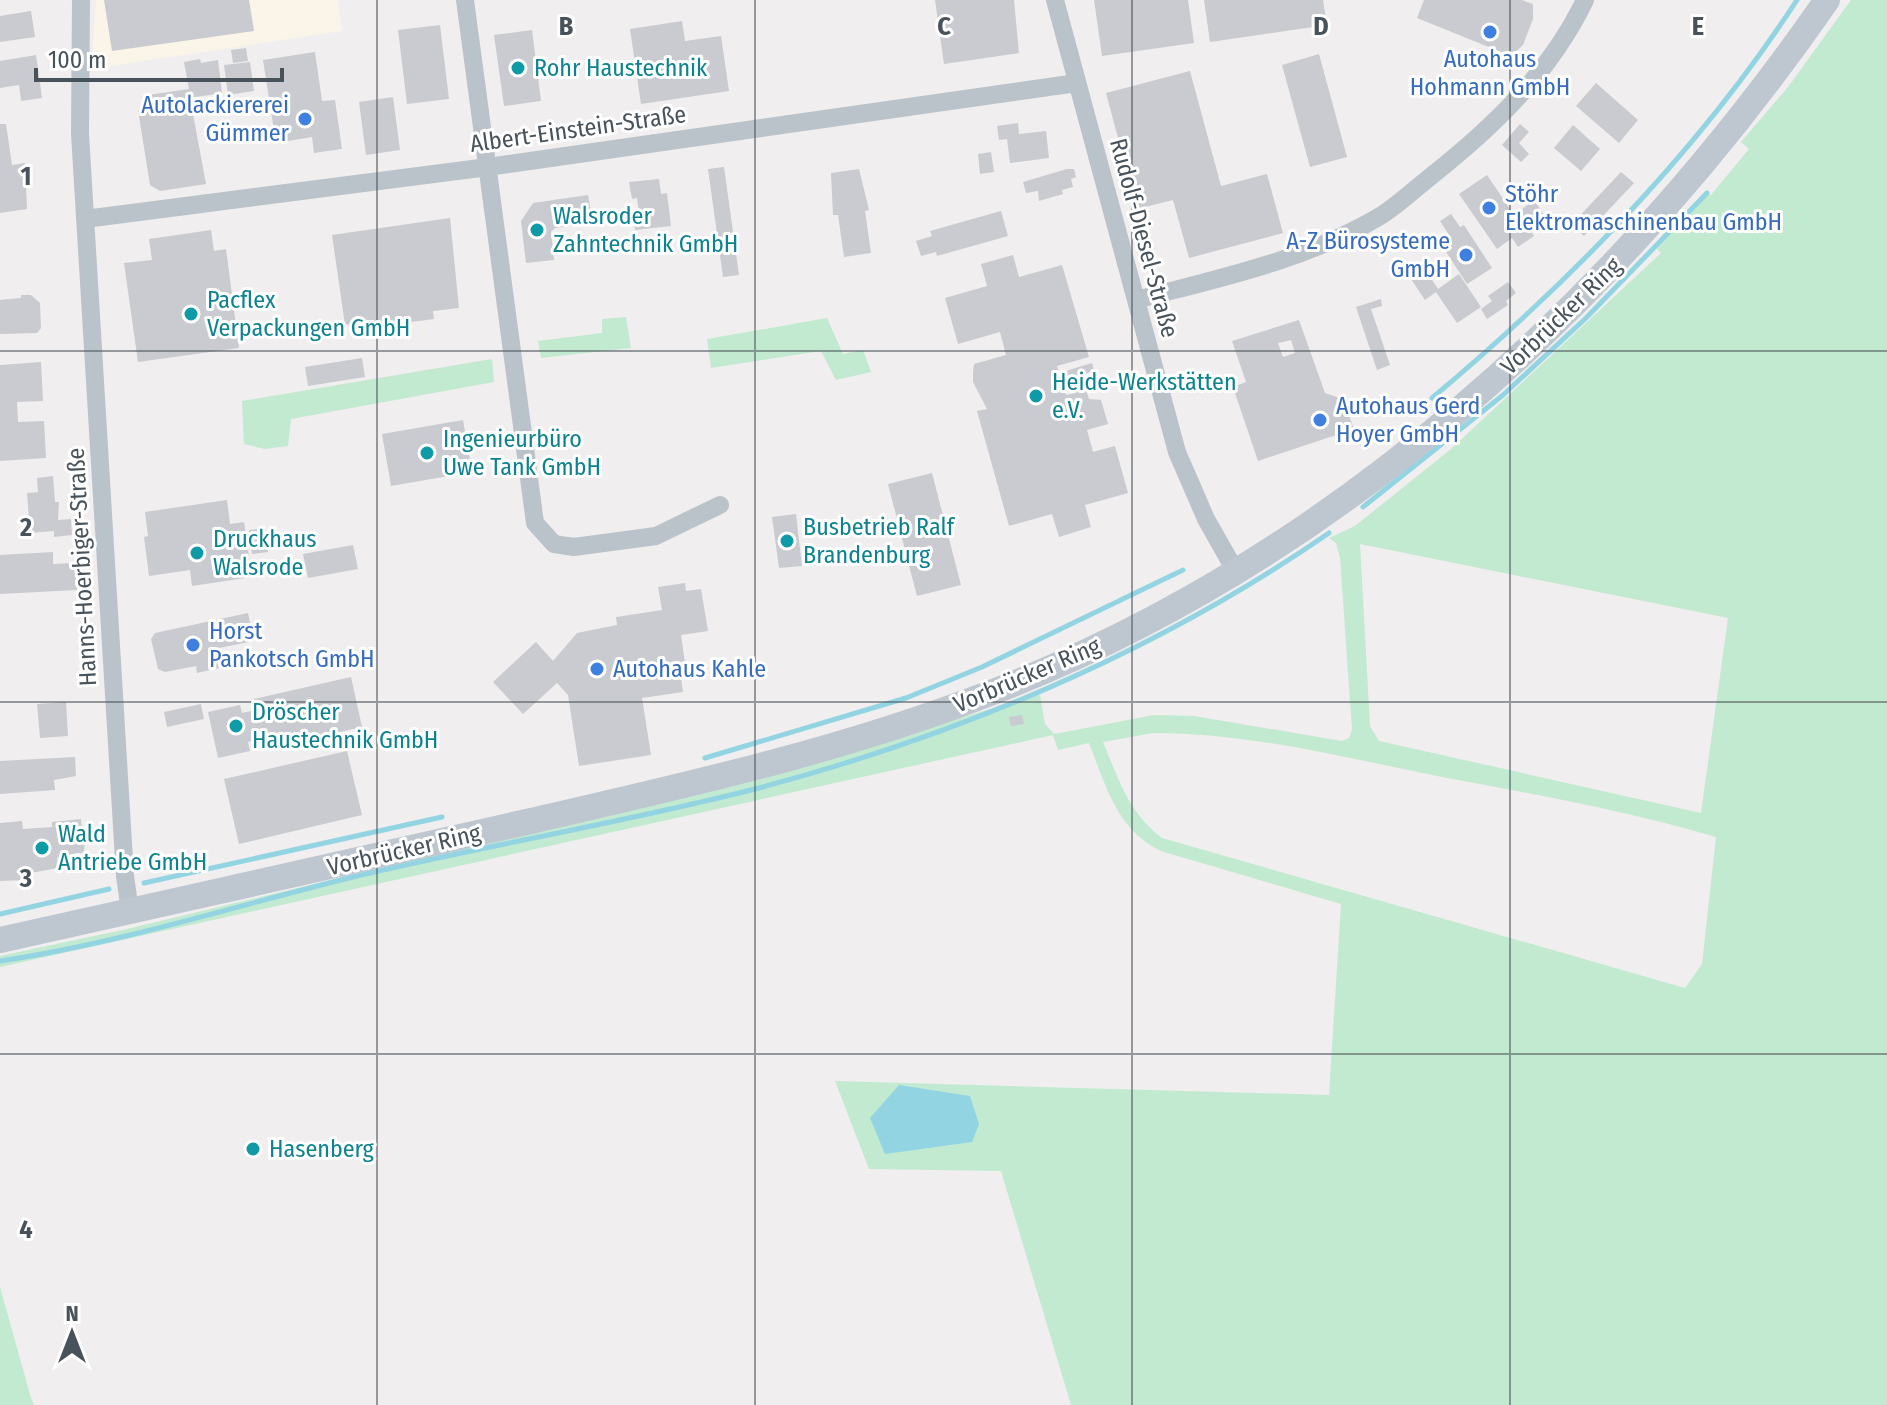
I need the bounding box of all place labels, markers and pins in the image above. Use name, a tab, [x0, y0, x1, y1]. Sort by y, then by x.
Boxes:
marker: Autohaus Hohmann GmbH	[1481, 23, 1499, 41]
place label: Autohaus Hohmann GmbH	[1410, 45, 1570, 101]
place label: Rohr Haustechnik	[534, 54, 708, 82]
marker: Rohr Haustechnik	[509, 59, 527, 77]
place label: Autolackiererei Gümmer	[141, 91, 290, 147]
marker: Autolackiererei Gümmer	[296, 110, 314, 128]
place label: Stöhr Elektromaschinenbau GmbH	[1505, 180, 1782, 236]
marker: Stöhr Elektromaschinenbau GmbH	[1480, 199, 1498, 217]
place label: Walsroder Zahntechnik GmbH	[553, 202, 738, 258]
marker: Walsroder Zahntechnik GmbH	[528, 221, 546, 239]
place label: A-Z Bürosysteme GmbH	[1286, 227, 1450, 283]
marker: A-Z Bürosysteme GmbH	[1457, 246, 1475, 264]
place label: Pacflex Verpackungen GmbH	[207, 286, 410, 342]
marker: Pacflex Verpackungen GmbH	[182, 305, 200, 323]
place label: Heide-Werkstätten e.V.	[1052, 368, 1237, 424]
marker: Heide-Werkstätten e.V.	[1027, 387, 1045, 405]
place label: Autohaus Gerd Hoyer GmbH	[1336, 392, 1480, 448]
marker: Autohaus Gerd Hoyer GmbH	[1311, 411, 1329, 429]
place label: Ingenieurbüro Uwe Tank GmbH	[443, 425, 601, 481]
marker: Ingenieurbüro Uwe Tank GmbH	[418, 444, 436, 462]
place label: Busbetrieb Ralf Brandenburg	[803, 513, 956, 569]
place label: Druckhaus Walsrode	[213, 525, 317, 581]
marker: Busbetrieb Ralf Brandenburg	[778, 532, 796, 550]
marker: Druckhaus Walsrode	[188, 544, 206, 562]
place label: Horst Pankotsch GmbH	[209, 617, 374, 673]
marker: Horst Pankotsch GmbH	[184, 636, 202, 654]
place label: Autohaus Kahle	[613, 655, 766, 683]
marker: Autohaus Kahle	[588, 660, 606, 678]
place label: Dröscher Haustechnik GmbH	[252, 698, 438, 754]
marker: Dröscher Haustechnik GmbH	[227, 717, 245, 735]
place label: Wald Antriebe GmbH	[58, 820, 207, 876]
marker: Wald Antriebe GmbH	[33, 839, 51, 857]
place label: Hasenberg	[269, 1135, 375, 1163]
marker: Hasenberg	[244, 1140, 262, 1158]

